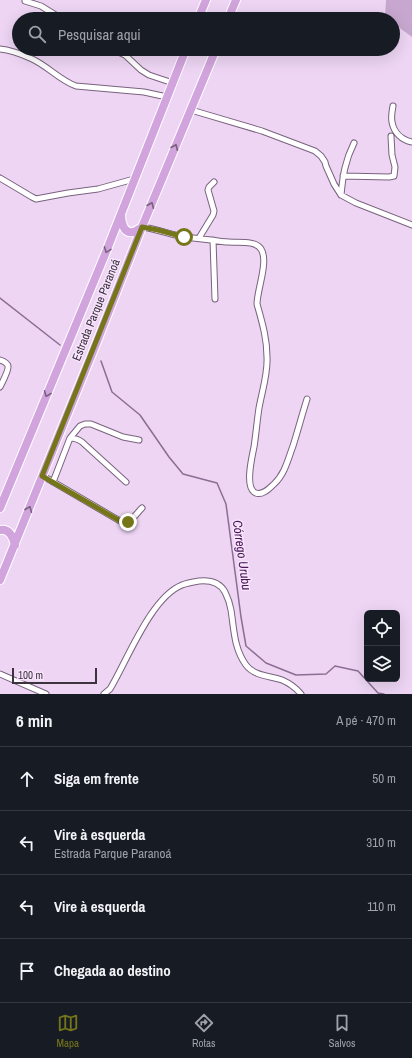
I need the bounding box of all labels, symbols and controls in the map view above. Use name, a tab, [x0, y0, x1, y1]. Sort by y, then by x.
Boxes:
search box	[12, 12, 400, 56]
icon: search	[26, 23, 48, 45]
text: Pesquisar aqui	[58, 24, 141, 45]
one-way arrow	[171, 144, 179, 151]
one-way arrow	[146, 202, 154, 210]
route start	[175, 228, 193, 246]
one-way arrow	[103, 246, 111, 253]
street label: Estrada Parque Paranoá	[68, 256, 124, 363]
one-way arrow	[44, 390, 52, 397]
one-way arrow	[25, 505, 33, 512]
route end	[119, 513, 137, 531]
water label: Córrego Urubu	[229, 519, 255, 591]
map controls	[364, 610, 400, 682]
button: locate	[364, 610, 400, 646]
button: layers	[364, 646, 400, 682]
scale bar	[12, 666, 97, 685]
text: 100 m	[18, 668, 43, 682]
text: 6 min	[16, 709, 52, 732]
text: A pé · 470 m	[336, 712, 396, 729]
icon: ahead	[16, 768, 38, 790]
text: Siga em frente	[54, 768, 139, 789]
text: 50 m	[372, 770, 396, 787]
text: Vire à esquerda	[54, 824, 145, 845]
icon: left	[16, 832, 38, 854]
text: 310 m	[366, 834, 396, 851]
text: Estrada Parque Paranoá	[54, 845, 171, 862]
icon: left	[16, 896, 38, 918]
text: Vire à esquerda	[54, 896, 145, 917]
text: 110 m	[367, 898, 396, 915]
icon: arrive	[16, 960, 38, 982]
text: Chegada ao destino	[54, 960, 171, 981]
tab: Mapa	[56, 1012, 79, 1050]
tab: Rotas	[192, 1012, 216, 1050]
tab: Salvos	[328, 1012, 356, 1050]

